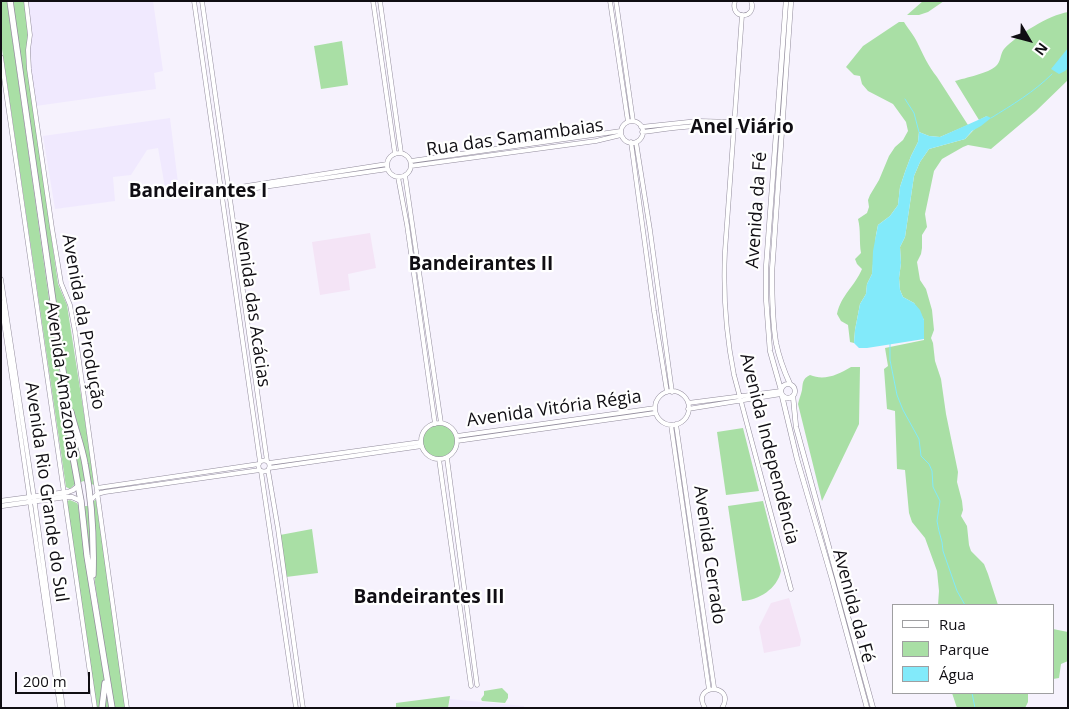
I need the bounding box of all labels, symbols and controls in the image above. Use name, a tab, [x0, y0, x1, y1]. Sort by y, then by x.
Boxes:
north arrow	[1004, 15, 1054, 65]
text: N	[1030, 39, 1052, 60]
street label: Rua das Samambaias	[425, 115, 605, 161]
district label: Anel Viário	[690, 117, 794, 139]
street label: Avenida da Fé	[742, 151, 772, 269]
district label: Bandeirantes I	[129, 181, 267, 203]
street label: Avenida das Acácias	[230, 219, 274, 389]
street label: Avenida da Produção	[57, 232, 109, 412]
district label: Bandeirantes II	[409, 254, 553, 276]
street label: Avenida Amazonas	[40, 300, 84, 460]
street label: Avenida Independência	[735, 351, 803, 547]
street label: Avenida Rio Grande do Sul	[20, 380, 72, 604]
street label: Avenida Vitória Régia	[465, 386, 643, 432]
street label: Avenida Cerrado	[689, 484, 729, 626]
street label: Avenida da Fé	[827, 547, 879, 665]
district label: Bandeirantes III	[353, 587, 505, 609]
legend	[892, 604, 1054, 694]
text: Rua	[939, 614, 966, 634]
text: Parque	[939, 639, 989, 659]
scale bar	[18, 662, 92, 694]
text: Água	[939, 664, 974, 684]
text: 200 m	[23, 671, 67, 691]

